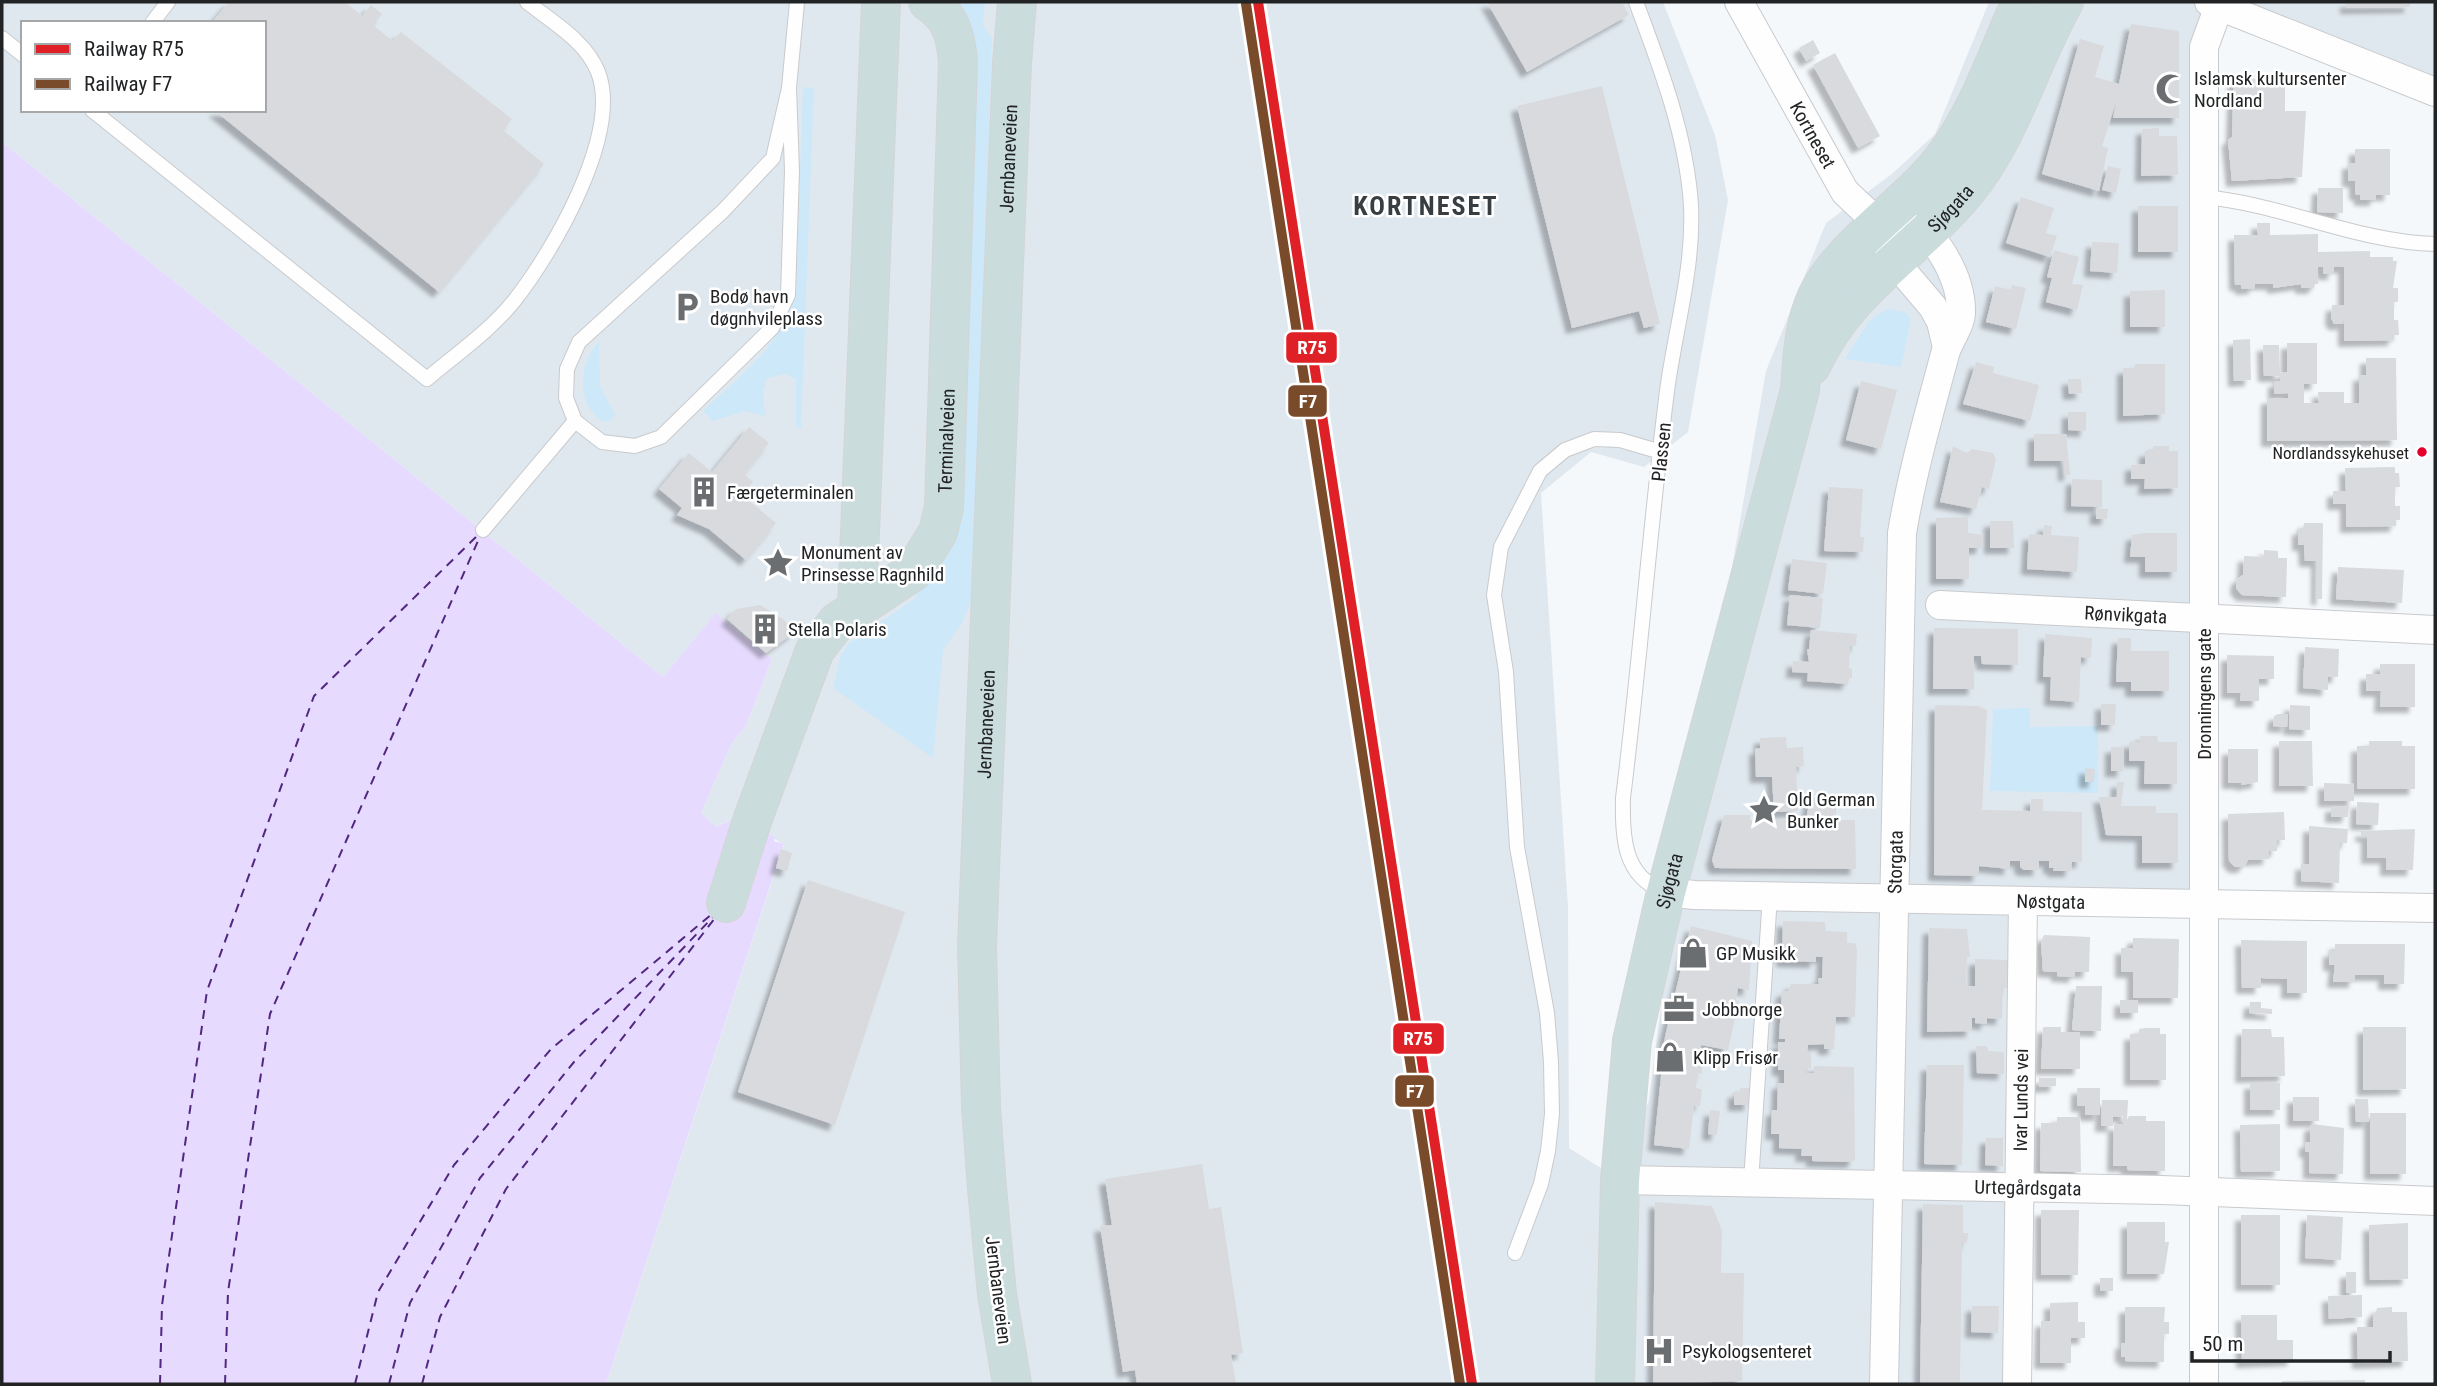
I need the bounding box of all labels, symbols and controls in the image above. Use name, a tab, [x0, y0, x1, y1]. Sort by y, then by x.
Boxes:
legend	[21, 21, 266, 112]
text: Railway R75	[84, 37, 184, 61]
place label: Islamsk kultursenter Nordland	[2194, 67, 2347, 112]
text: Railway F7	[84, 72, 172, 96]
mosque icon: Islamsk kultursenter Nordland	[2154, 72, 2188, 106]
street label: Kortneset	[1785, 98, 1840, 172]
street label: Jernbaneveien	[995, 104, 1022, 214]
street label: Sjøgata	[1923, 180, 1979, 237]
district label: KORTNESET	[1353, 191, 1499, 221]
place label: Bodø havn døgnhvileplass	[710, 285, 823, 330]
parking icon: Bodø havn døgnhvileplass	[670, 290, 704, 324]
line badge: R75	[1285, 331, 1338, 364]
text: R75	[1297, 336, 1327, 359]
line badge: F7	[1287, 384, 1328, 418]
street label: Terminalveien	[933, 388, 960, 493]
text: F7	[1299, 390, 1317, 413]
street label: Plassen	[1647, 421, 1676, 483]
place label: Nordlandssykehuset	[2273, 443, 2409, 463]
marker: Nordlandssykehuset	[2415, 445, 2429, 459]
building icon: Færgeterminalen	[687, 475, 721, 509]
place label: Færgeterminalen	[727, 481, 854, 504]
place label: Monument av Prinsesse Ragnhild	[801, 541, 944, 586]
place icon: Monument av Prinsesse Ragnhild	[761, 546, 795, 580]
street label: Rønvikgata	[2084, 601, 2168, 628]
building icon: Stella Polaris	[748, 612, 782, 646]
place label: Stella Polaris	[788, 618, 887, 641]
street label: Dronningens gate	[2193, 628, 2216, 760]
street label: Jernbaneveien	[973, 669, 1000, 779]
place label: Old German Bunker	[1787, 788, 1875, 833]
place icon: Old German Bunker	[1747, 793, 1781, 827]
street label: Storgata	[1883, 830, 1908, 894]
street label: Sjøgata	[1652, 851, 1688, 911]
street label: Nøstgata	[2016, 890, 2085, 914]
shop icon: GP Musikk	[1676, 936, 1710, 970]
place label: GP Musikk	[1716, 942, 1796, 965]
office icon: Jobbnorge	[1662, 992, 1696, 1026]
place label: Jobbnorge	[1702, 998, 1782, 1021]
line badge: R75	[1392, 1022, 1445, 1055]
text: R75	[1403, 1027, 1433, 1050]
shop icon: Klipp Frisør	[1653, 1040, 1687, 1074]
place label: Klipp Frisør	[1693, 1046, 1778, 1069]
street label: Ivar Lunds vei	[2009, 1048, 2033, 1152]
line badge: F7	[1394, 1074, 1435, 1108]
text: F7	[1406, 1080, 1424, 1103]
street label: Urtegårdsgata	[1974, 1176, 2082, 1201]
street label: Jernbaneveien	[980, 1235, 1017, 1346]
scale bar	[2192, 1320, 2390, 1364]
text: 50 m	[2202, 1332, 2243, 1356]
hospital icon: Psykologsenteret	[1642, 1334, 1676, 1368]
place label: Psykologsenteret	[1682, 1340, 1812, 1363]

